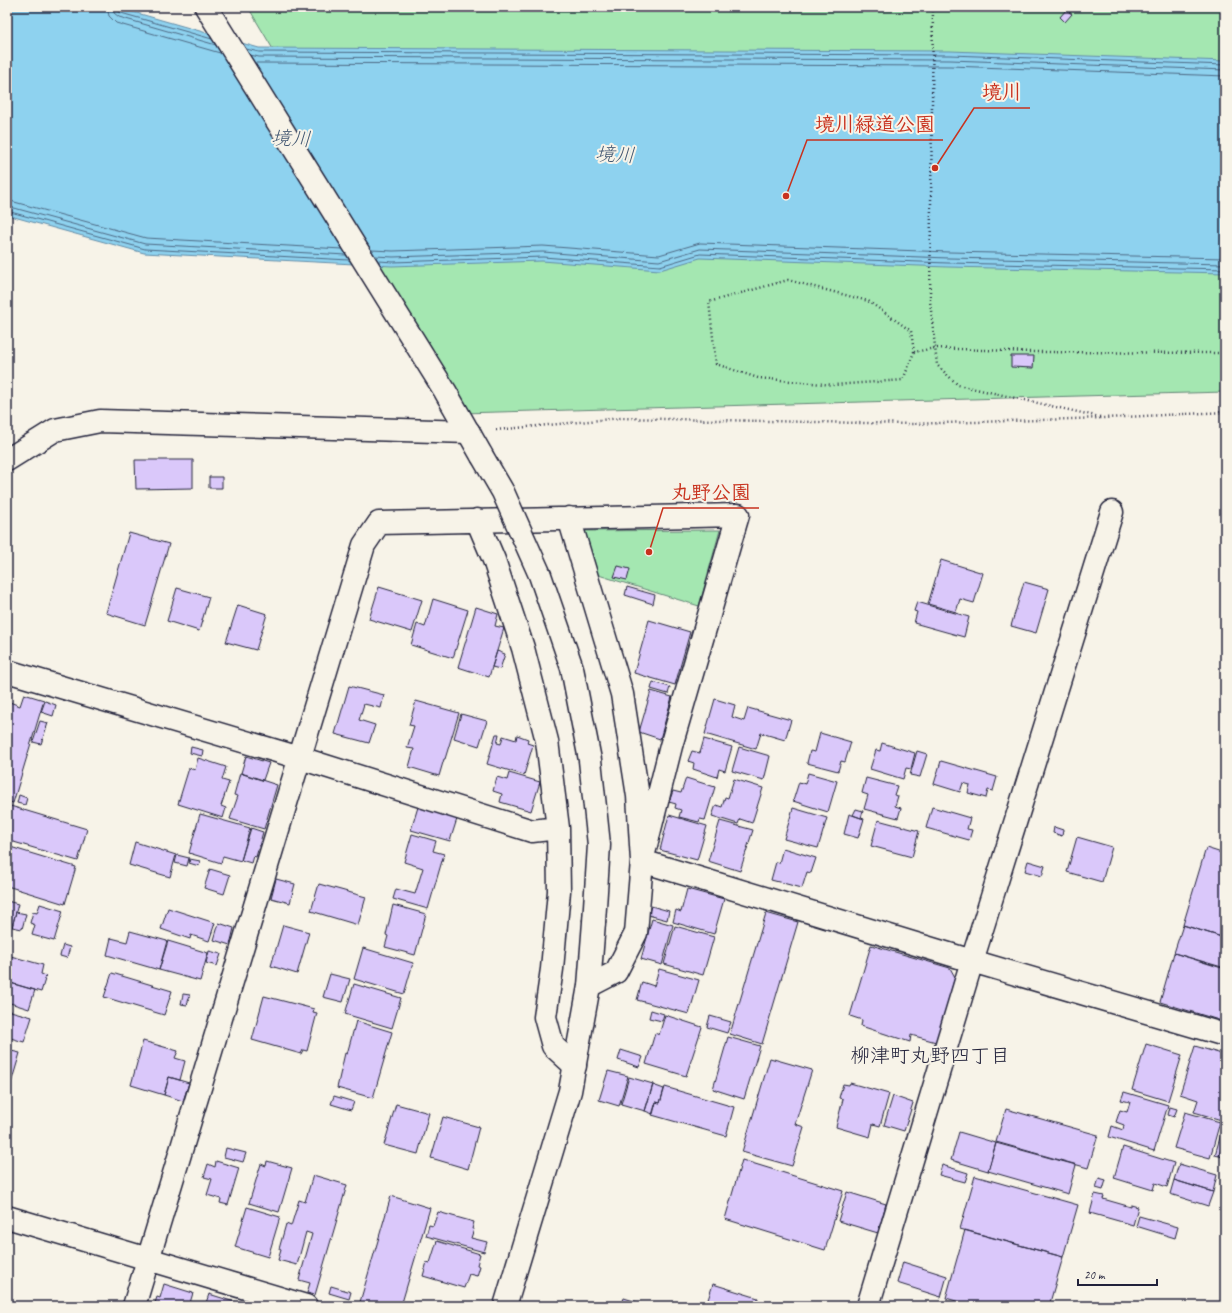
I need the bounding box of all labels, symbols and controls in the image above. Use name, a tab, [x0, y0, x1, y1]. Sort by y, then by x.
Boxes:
callout: 境川	[974, 76, 1030, 108]
text: 境川	[982, 80, 1022, 105]
callout: 境川緑道公園	[807, 108, 943, 140]
text: 境川緑道公園	[815, 112, 935, 137]
water label: 境川	[270, 125, 312, 152]
water label: 境川	[594, 141, 636, 168]
callout: 丸野公園	[663, 476, 759, 508]
text: 丸野公園	[671, 480, 751, 505]
district label: 柳津町丸野四丁目	[850, 1043, 1010, 1068]
scale bar	[1078, 1261, 1157, 1287]
text: 20 m	[1084, 1267, 1106, 1283]

